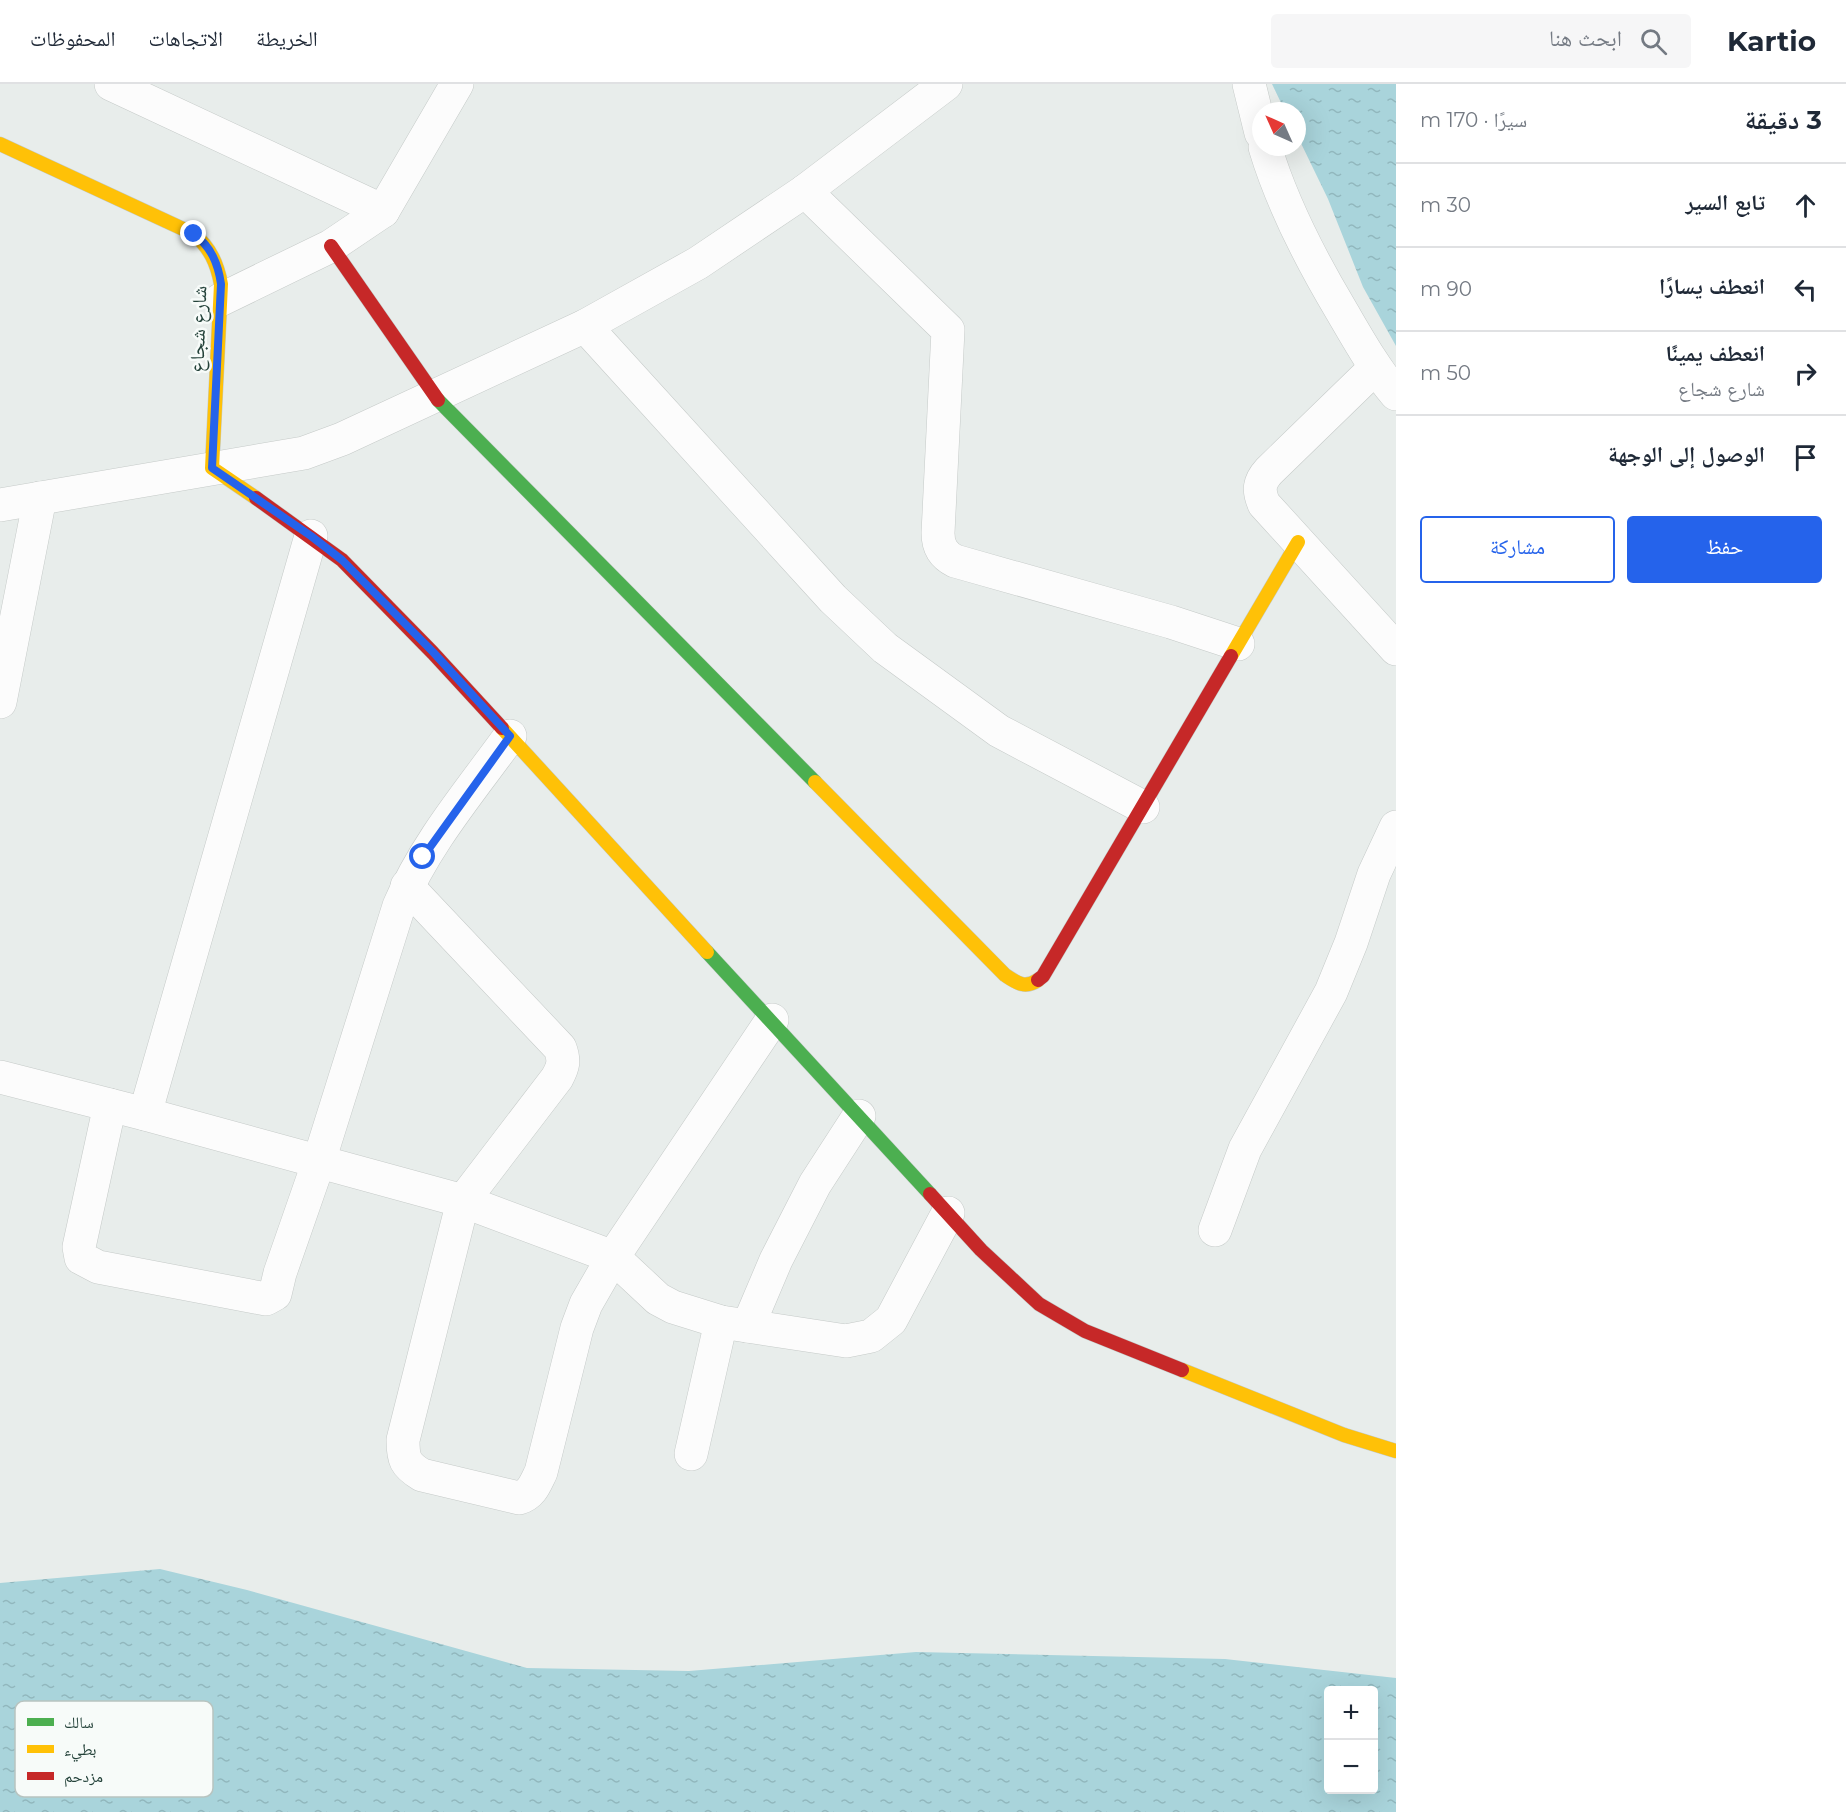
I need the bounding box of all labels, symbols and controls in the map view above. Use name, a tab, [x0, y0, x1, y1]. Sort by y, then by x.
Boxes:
search box	[1271, 14, 1691, 68]
text: Kartio	[1727, 24, 1816, 58]
text: ابحث هنا	[1549, 25, 1622, 52]
icon: search	[1637, 25, 1670, 58]
text: المحفوظات	[30, 26, 115, 51]
text: الاتجاهات	[148, 26, 223, 51]
text: الخريطة	[256, 26, 318, 51]
north arrow	[1252, 102, 1306, 156]
text: 3 دقيقة	[1745, 104, 1822, 136]
text: سيرًا · 170 m	[1420, 108, 1527, 132]
text: تابع السير	[1685, 189, 1765, 216]
icon: ahead	[1789, 189, 1822, 222]
text: 30 m	[1420, 193, 1471, 217]
route end	[180, 220, 206, 246]
text: انعطف يسارًا	[1659, 273, 1765, 300]
icon: left	[1789, 273, 1822, 306]
text: 90 m	[1420, 277, 1472, 301]
street label: شارع شجاع	[184, 285, 213, 373]
text: انعطف يمينًا	[1665, 340, 1765, 367]
icon: right	[1789, 357, 1822, 390]
text: 50 m	[1420, 361, 1471, 385]
text: شارع شجاع	[1678, 377, 1765, 401]
text: الوصول إلى الوجهة	[1608, 441, 1765, 468]
icon: arrive	[1789, 441, 1822, 474]
button: مشاركة	[1420, 516, 1615, 583]
button: حفظ	[1627, 516, 1822, 583]
route start	[409, 843, 435, 869]
map controls	[1324, 1686, 1378, 1794]
button: +	[1324, 1686, 1378, 1740]
legend	[15, 1701, 213, 1797]
text: سالك	[64, 1713, 94, 1732]
text: بطيء	[64, 1740, 96, 1762]
button: −	[1324, 1740, 1378, 1794]
text: مزدحم	[64, 1767, 103, 1787]

